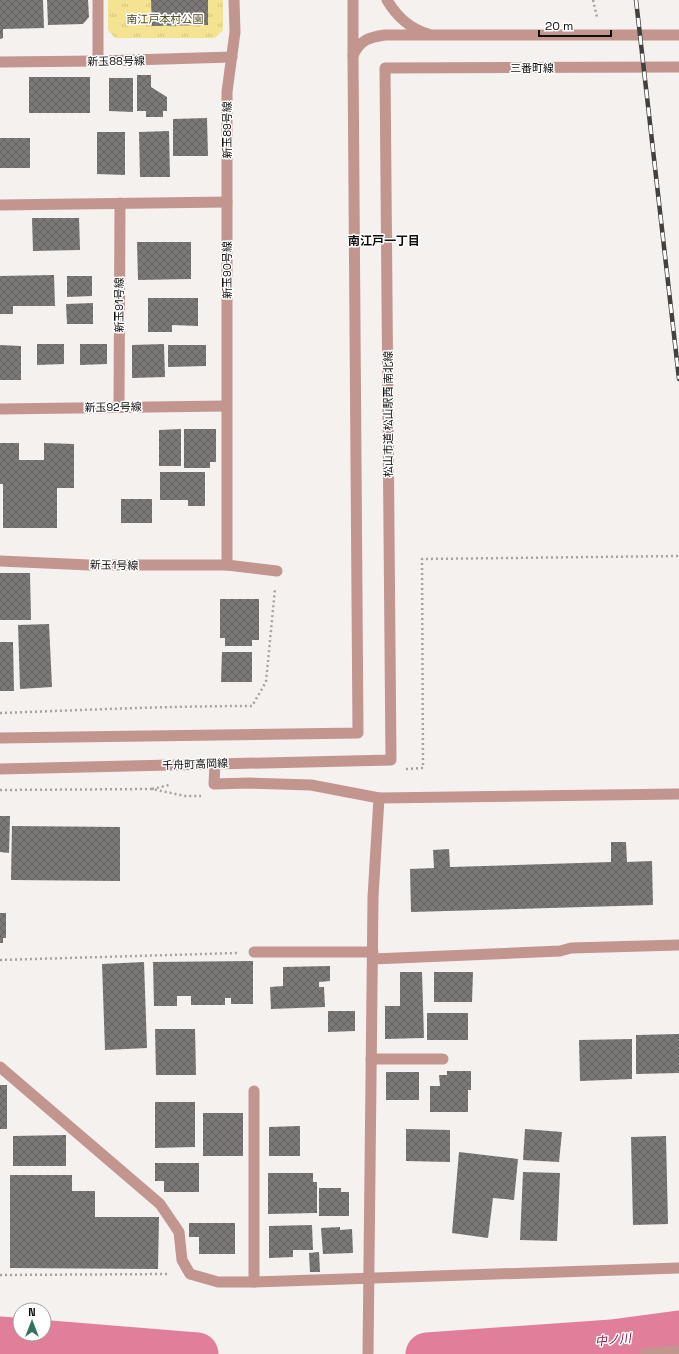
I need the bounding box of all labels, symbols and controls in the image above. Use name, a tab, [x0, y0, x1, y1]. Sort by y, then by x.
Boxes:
park label: 南江戸本村公園	[127, 12, 204, 26]
scale bar	[539, 12, 611, 38]
text: 20 m	[545, 18, 573, 34]
street label: 新玉88号線	[87, 53, 145, 69]
street label: 三番町線	[510, 61, 554, 75]
street label: 新玉89号線	[220, 101, 234, 159]
district label: 南江戸一丁目	[348, 233, 420, 249]
street label: 新玉90号線	[220, 241, 234, 299]
street label: 新玉91号線	[112, 277, 126, 333]
street label: 松山市道 松山駅西 南北線	[381, 351, 395, 477]
street label: 新玉92号線	[84, 400, 142, 414]
street label: 新玉1号線	[90, 558, 138, 572]
street label: 千舟町高岡線	[162, 756, 228, 772]
north arrow	[12, 1302, 52, 1342]
text: N	[28, 1305, 36, 1319]
water label: 中ノ川	[594, 1330, 634, 1350]

